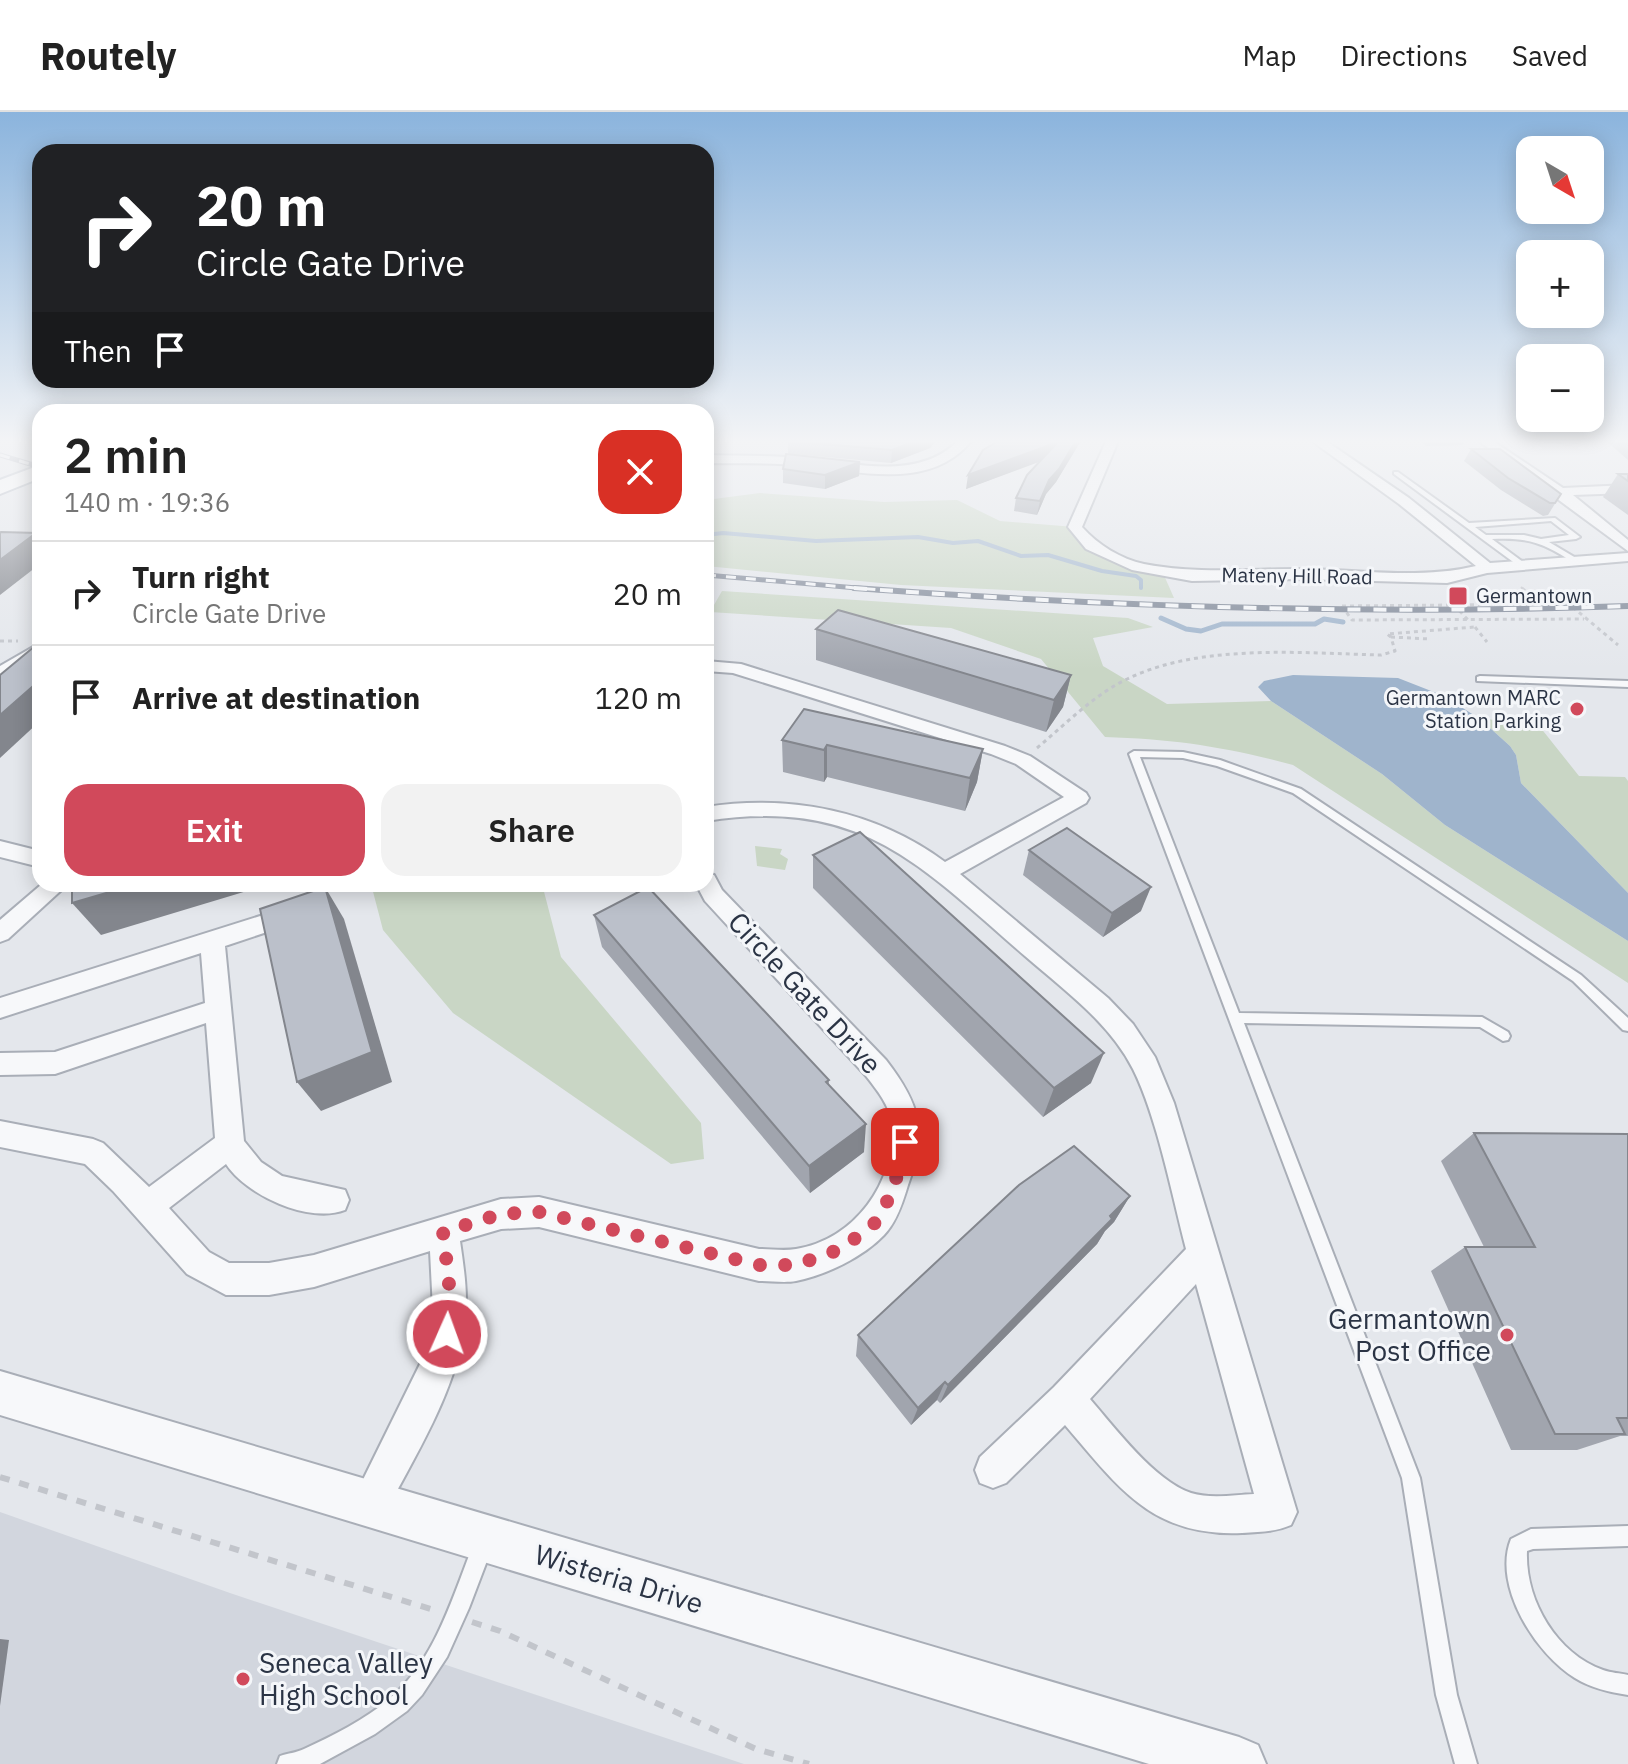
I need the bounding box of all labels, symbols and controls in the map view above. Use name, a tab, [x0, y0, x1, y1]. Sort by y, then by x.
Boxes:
text: Routely	[40, 31, 176, 80]
text: Map	[1242, 37, 1296, 74]
text: Directions	[1340, 37, 1468, 74]
text: Saved	[1512, 37, 1588, 74]
north arrow	[1516, 136, 1604, 224]
map controls	[1516, 136, 1604, 432]
text: 20 m	[196, 169, 326, 241]
icon: right	[64, 176, 168, 280]
text: Circle Gate Drive	[196, 239, 465, 286]
button: +	[1516, 240, 1604, 328]
icon: arrive	[148, 328, 192, 372]
text: Then	[64, 331, 132, 370]
button: −	[1516, 344, 1604, 432]
text: 2 min	[64, 424, 188, 486]
button: close	[598, 430, 682, 514]
text: 140 m · 19:36	[64, 485, 230, 519]
text: Turn right	[132, 557, 270, 596]
street label: Mateny Hill Road	[1221, 561, 1373, 590]
icon: right	[64, 571, 108, 615]
text: 20 m	[613, 574, 682, 613]
place label: Germantown	[1476, 582, 1592, 609]
marker: Germantown	[1447, 585, 1469, 607]
text: Circle Gate Drive	[132, 596, 326, 630]
icon: arrive	[64, 675, 108, 719]
text: Arrive at destination	[132, 678, 420, 717]
text: 120 m	[595, 678, 682, 717]
place label: Germantown MARC Station Parking	[1386, 684, 1561, 734]
marker: Germantown MARC Station Parking	[1568, 700, 1586, 718]
button: Exit	[64, 784, 365, 876]
button: Share	[381, 784, 682, 876]
street label: Circle Gate Drive	[720, 904, 890, 1082]
pin	[871, 1108, 939, 1176]
icon: arrive	[883, 1120, 927, 1164]
position arrow	[405, 1292, 489, 1376]
place label: Germantown Post Office	[1328, 1300, 1491, 1369]
marker: Germantown Post Office	[1498, 1326, 1516, 1344]
street label: Wisteria Drive	[530, 1535, 708, 1622]
place label: Seneca Valley High School	[259, 1644, 433, 1713]
marker: Seneca Valley High School	[234, 1670, 252, 1688]

